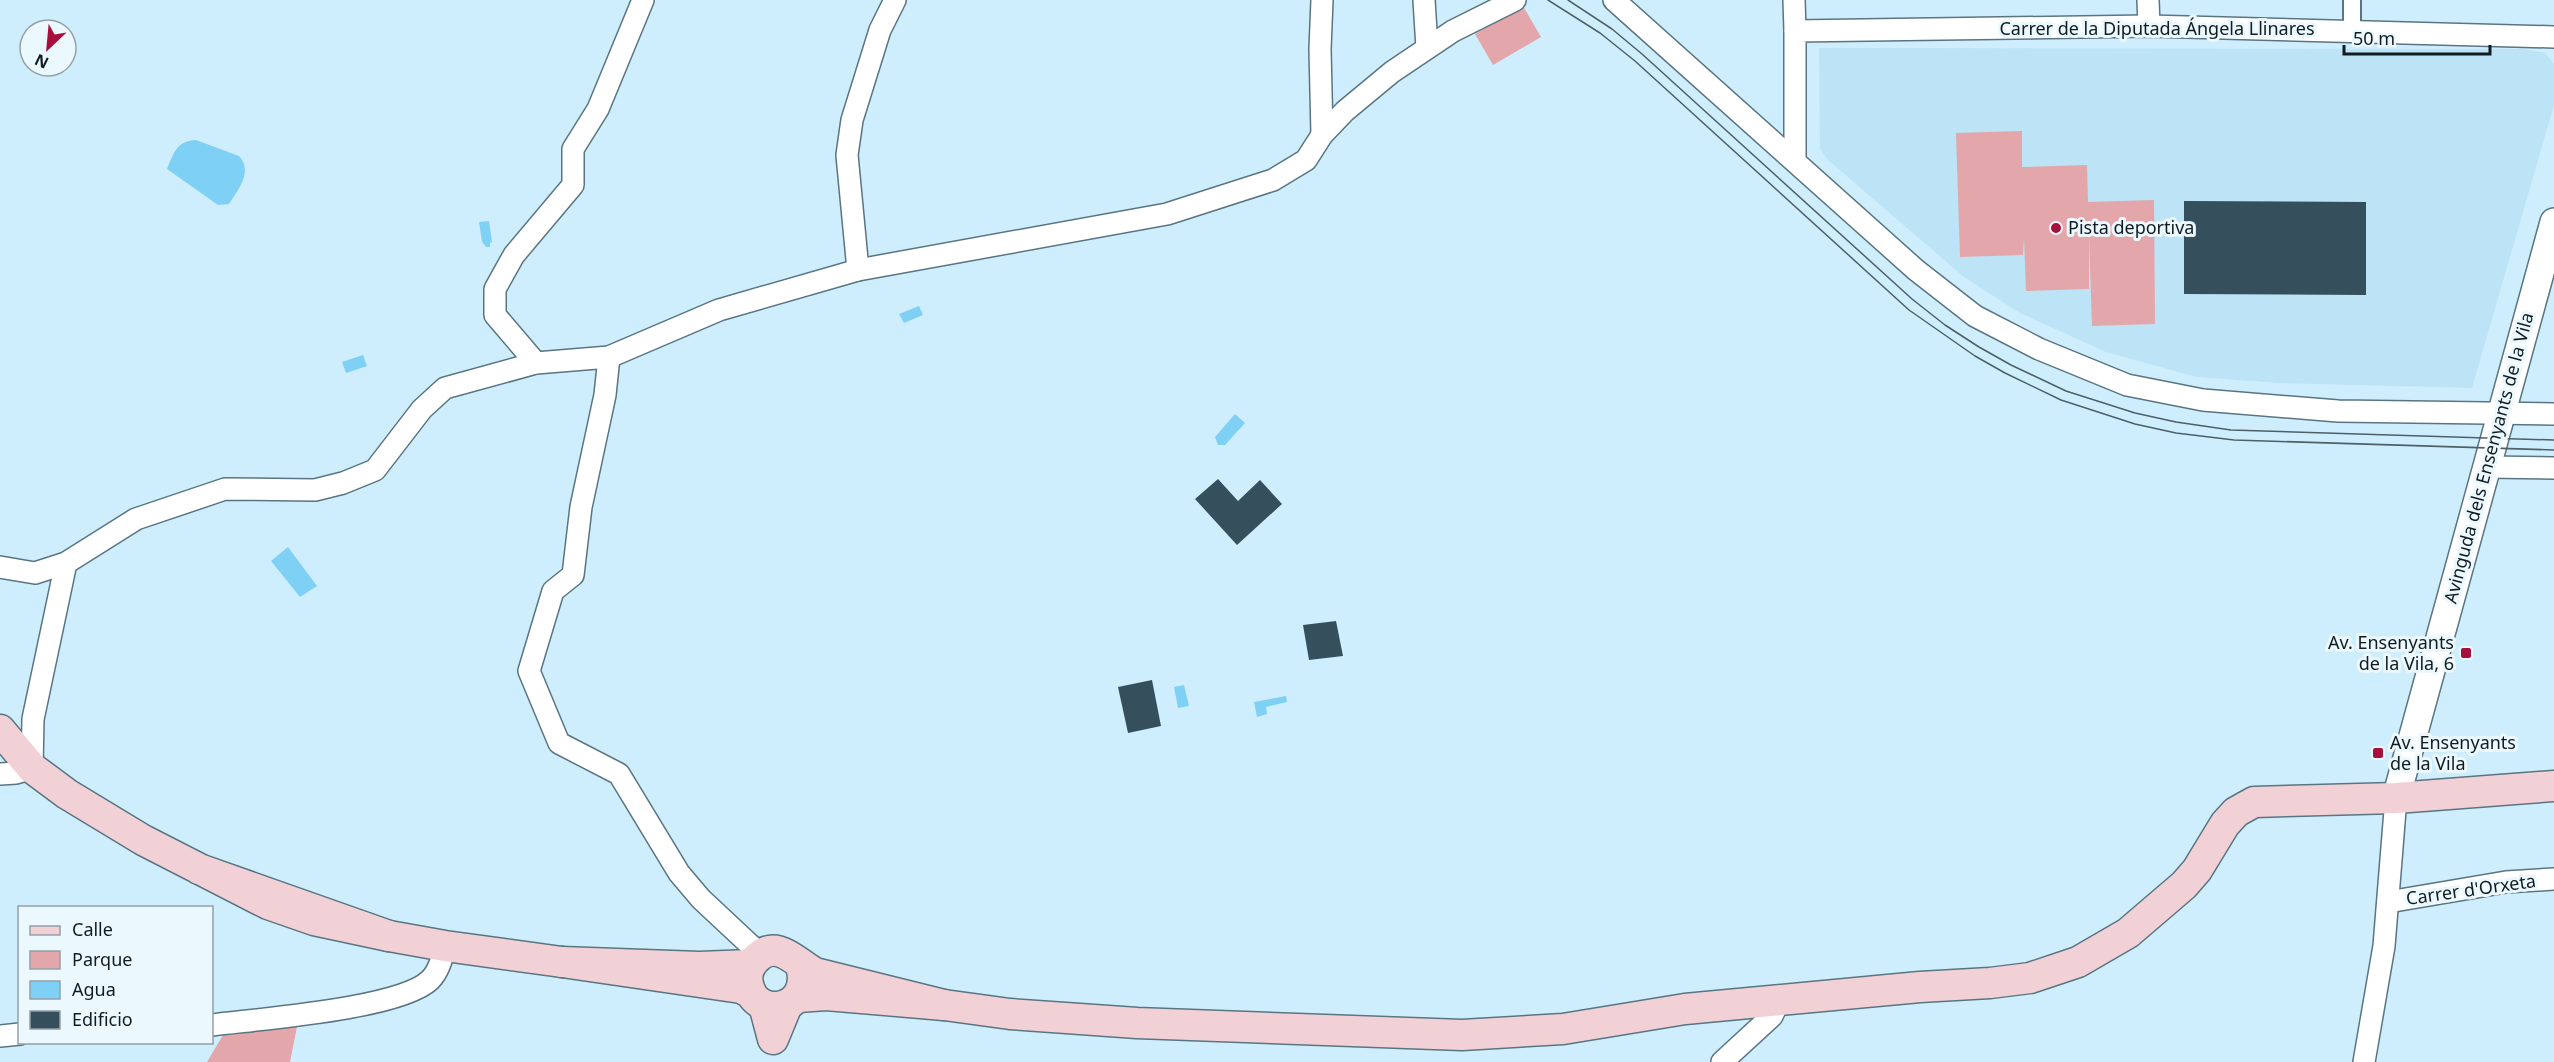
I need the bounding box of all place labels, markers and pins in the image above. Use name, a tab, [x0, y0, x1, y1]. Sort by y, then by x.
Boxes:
place label: Pista deportiva	[2068, 215, 2194, 239]
marker: Pista deportiva	[2049, 221, 2063, 235]
place label: Av. Ensenyants de la Vila, 6	[2328, 630, 2454, 675]
marker: Av. Ensenyants de la Vila, 6	[2459, 646, 2473, 660]
place label: Av. Ensenyants de la Vila	[2390, 730, 2516, 775]
marker: Av. Ensenyants de la Vila	[2371, 746, 2385, 760]

